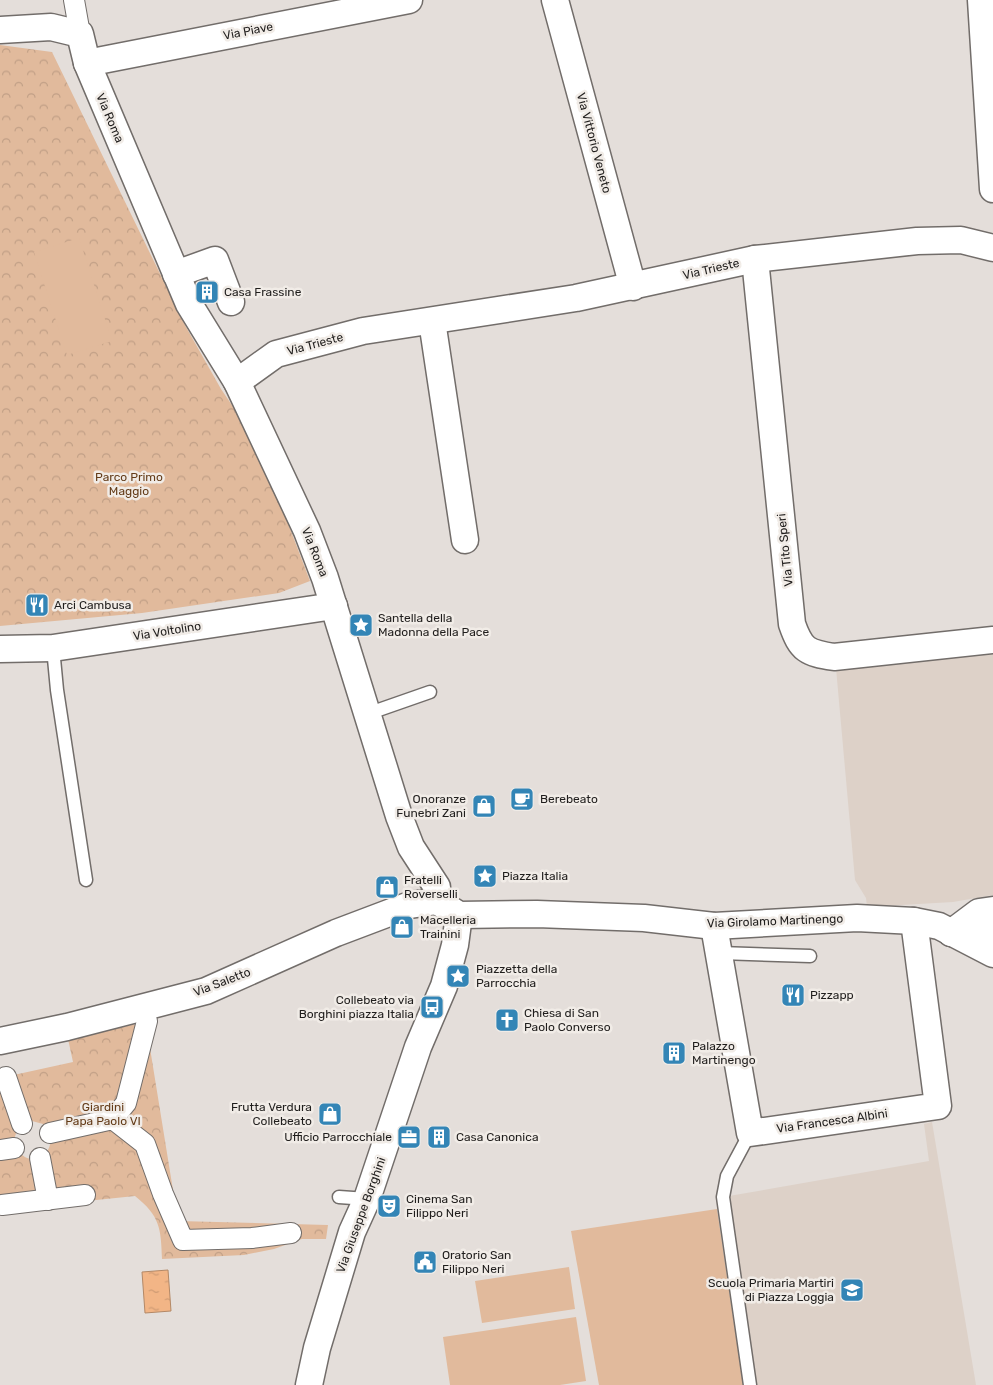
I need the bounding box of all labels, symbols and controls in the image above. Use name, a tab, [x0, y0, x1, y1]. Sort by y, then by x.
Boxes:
street label: Via Piave	[222, 19, 274, 43]
street label: Via Roma	[93, 91, 127, 145]
street label: Via Vittorio Veneto	[574, 91, 614, 195]
street label: Via Trieste	[681, 256, 741, 282]
building icon: Casa Frassine	[194, 279, 220, 305]
place label: Casa Frassine	[224, 285, 302, 299]
street label: Via Trieste	[285, 330, 345, 358]
park label: Parco Primo Maggio	[95, 470, 163, 498]
street label: Via Tito Speri	[774, 513, 796, 587]
street label: Via Roma	[299, 525, 331, 579]
restaurant icon: Arci Cambusa	[24, 592, 50, 618]
place label: Arci Cambusa	[54, 598, 131, 612]
place label: Santella della Madonna della Pace	[378, 611, 489, 639]
place icon: Santella della Madonna della Pace	[348, 612, 374, 638]
street label: Via Voltolino	[132, 619, 202, 643]
cafe icon: Berebeato	[509, 786, 535, 812]
place label: Onoranze Funebri Zani	[396, 792, 466, 820]
place label: Berebeato	[540, 792, 598, 806]
shop icon: Onoranze Funebri Zani	[471, 793, 497, 819]
place icon: Piazza Italia	[472, 863, 498, 889]
place label: Piazza Italia	[502, 869, 568, 883]
place label: Fratelli Roverselli	[404, 873, 458, 901]
shop icon: Fratelli Roverselli	[374, 874, 400, 900]
street label: Via Girolamo Martinengo	[707, 912, 843, 930]
place label: Macelleria Trainini	[420, 913, 476, 941]
shop icon: Macelleria Trainini	[389, 914, 415, 940]
place label: Piazzetta della Parrocchia	[476, 962, 557, 990]
place icon: Piazzetta della Parrocchia	[445, 963, 471, 989]
street label: Via Saletto	[191, 965, 253, 999]
restaurant icon: Pizzapp	[780, 982, 806, 1008]
place label: Pizzapp	[810, 988, 854, 1002]
place label: Collebeato via Borghini piazza Italia	[299, 993, 414, 1021]
bus stop icon: Collebeato via Borghini piazza Italia	[419, 994, 445, 1020]
place label: Chiesa di San Paolo Converso	[524, 1006, 611, 1034]
church icon: Chiesa di San Paolo Converso	[494, 1007, 520, 1033]
place label: Palazzo Martinengo	[692, 1039, 756, 1067]
building icon: Palazzo Martinengo	[661, 1040, 687, 1066]
park label: Giardini Papa Paolo VI	[65, 1100, 141, 1128]
place label: Frutta Verdura Collebeato	[231, 1100, 312, 1128]
shop icon: Frutta Verdura Collebeato	[317, 1101, 343, 1127]
street label: Via Francesca Albini	[776, 1106, 889, 1136]
office icon: Ufficio Parrocchiale	[396, 1124, 422, 1150]
building icon: Casa Canonica	[426, 1124, 452, 1150]
place label: Ufficio Parrocchiale	[284, 1130, 392, 1144]
place label: Casa Canonica	[456, 1130, 539, 1144]
street label: Via Giuseppe Borghini	[334, 1155, 389, 1275]
place label: Cinema San Filippo Neri	[406, 1192, 472, 1220]
theatre icon: Cinema San Filippo Neri	[376, 1193, 402, 1219]
place label: Oratorio San Filippo Neri	[442, 1248, 511, 1276]
public building icon: Oratorio San Filippo Neri	[412, 1249, 438, 1275]
place label: Scuola Primaria Martiri di Piazza Loggia	[708, 1276, 834, 1304]
school or university icon: Scuola Primaria Martiri di Piazza Loggia	[839, 1277, 865, 1303]

